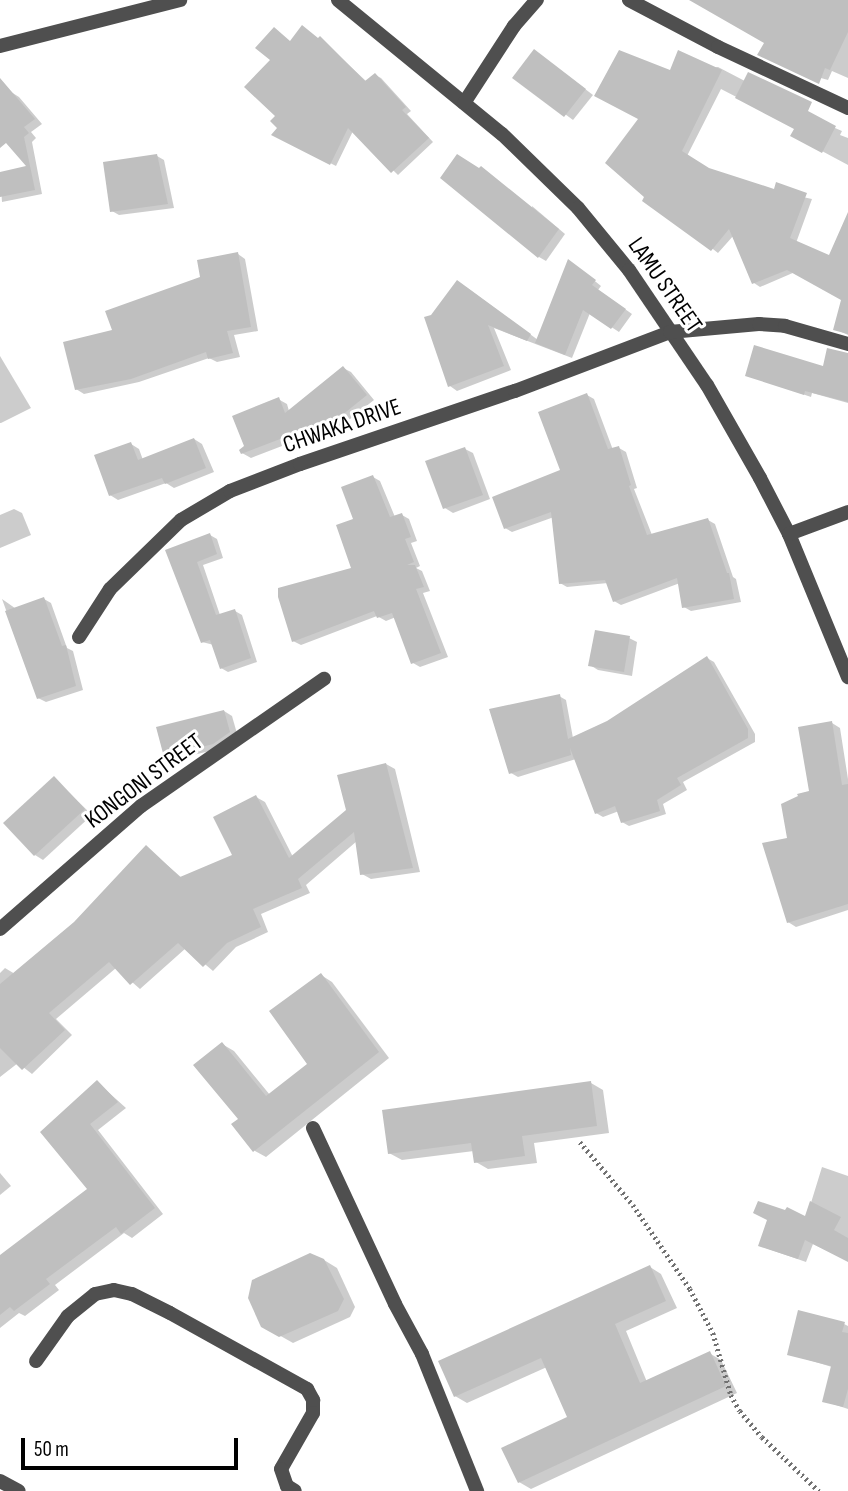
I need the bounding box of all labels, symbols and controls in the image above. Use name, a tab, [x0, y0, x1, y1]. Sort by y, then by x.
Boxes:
street label: LAMU STREET	[622, 232, 708, 338]
street label: CHWAKA DRIVE	[279, 392, 405, 460]
street label: KONGONI STREET	[79, 727, 209, 835]
scale bar	[24, 1424, 242, 1468]
text: 50 m	[34, 1437, 69, 1462]

